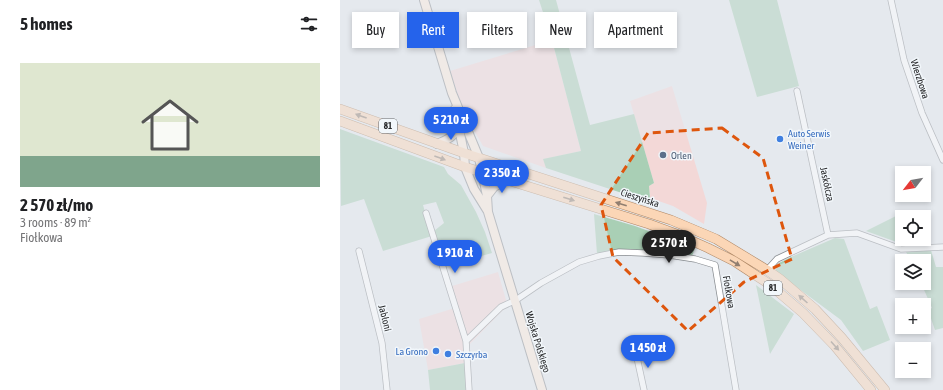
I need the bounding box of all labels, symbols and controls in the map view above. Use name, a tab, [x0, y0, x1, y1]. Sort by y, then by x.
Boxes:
chip: Buy	[352, 12, 399, 48]
chip: Rent	[407, 12, 459, 48]
chip: Filters	[467, 12, 527, 48]
chip: New	[535, 12, 586, 48]
chip: Apartment	[594, 12, 677, 48]
icon: filters	[298, 13, 320, 35]
text: 5 homes	[20, 14, 73, 34]
street label: Wierzbowa	[909, 58, 932, 100]
icon: home	[134, 89, 206, 161]
pin: 5 210 zł	[410, 107, 492, 141]
text: 5 210 zł	[433, 112, 469, 127]
one-way arrow	[354, 113, 366, 119]
road number: 81	[379, 119, 397, 133]
place label: Auto Serwis Weiner	[788, 128, 831, 151]
marker: Auto Serwis Weiner	[775, 134, 785, 144]
marker: Orlen	[658, 150, 668, 160]
place label: Orlen	[671, 150, 692, 161]
one-way arrow	[434, 155, 446, 161]
pin: 2 350 zł	[461, 160, 543, 194]
text: 2 350 zł	[484, 165, 520, 180]
street label: Jaskółcza	[818, 166, 836, 202]
north arrow	[895, 166, 931, 202]
map controls	[895, 166, 931, 378]
street label: Cieszyńska	[619, 187, 661, 210]
text: 2 570 zł/mo	[20, 195, 93, 215]
one-way arrow	[563, 196, 575, 202]
one-way arrow	[614, 201, 626, 207]
button: locate	[895, 210, 931, 246]
text: 3 rooms · 89 m²	[20, 215, 91, 230]
text: Fiołkowa	[20, 230, 63, 245]
pin: 2 570 zł	[628, 230, 710, 264]
text: 2 570 zł	[651, 235, 687, 250]
pin: 1 910 zł	[414, 240, 496, 274]
text: 1 910 zł	[437, 245, 473, 260]
button: layers	[895, 254, 931, 290]
one-way arrow	[729, 259, 741, 266]
street label: Fiołkowa	[721, 275, 737, 310]
road number: 81	[764, 281, 782, 295]
one-way arrow	[797, 294, 808, 303]
button: +	[895, 298, 931, 334]
street label: Jabłoni	[376, 304, 394, 332]
street label: Wojska Polskiego	[523, 310, 553, 374]
pin: 1 450 zł	[607, 335, 689, 369]
text: 1 450 zł	[630, 340, 666, 355]
one-way arrow	[830, 341, 839, 351]
button: −	[895, 342, 931, 378]
place label: La Grono	[396, 346, 428, 357]
marker: La Grono	[431, 346, 441, 356]
marker: Szczyrba	[443, 349, 453, 359]
place label: Szczyrba	[456, 349, 488, 360]

